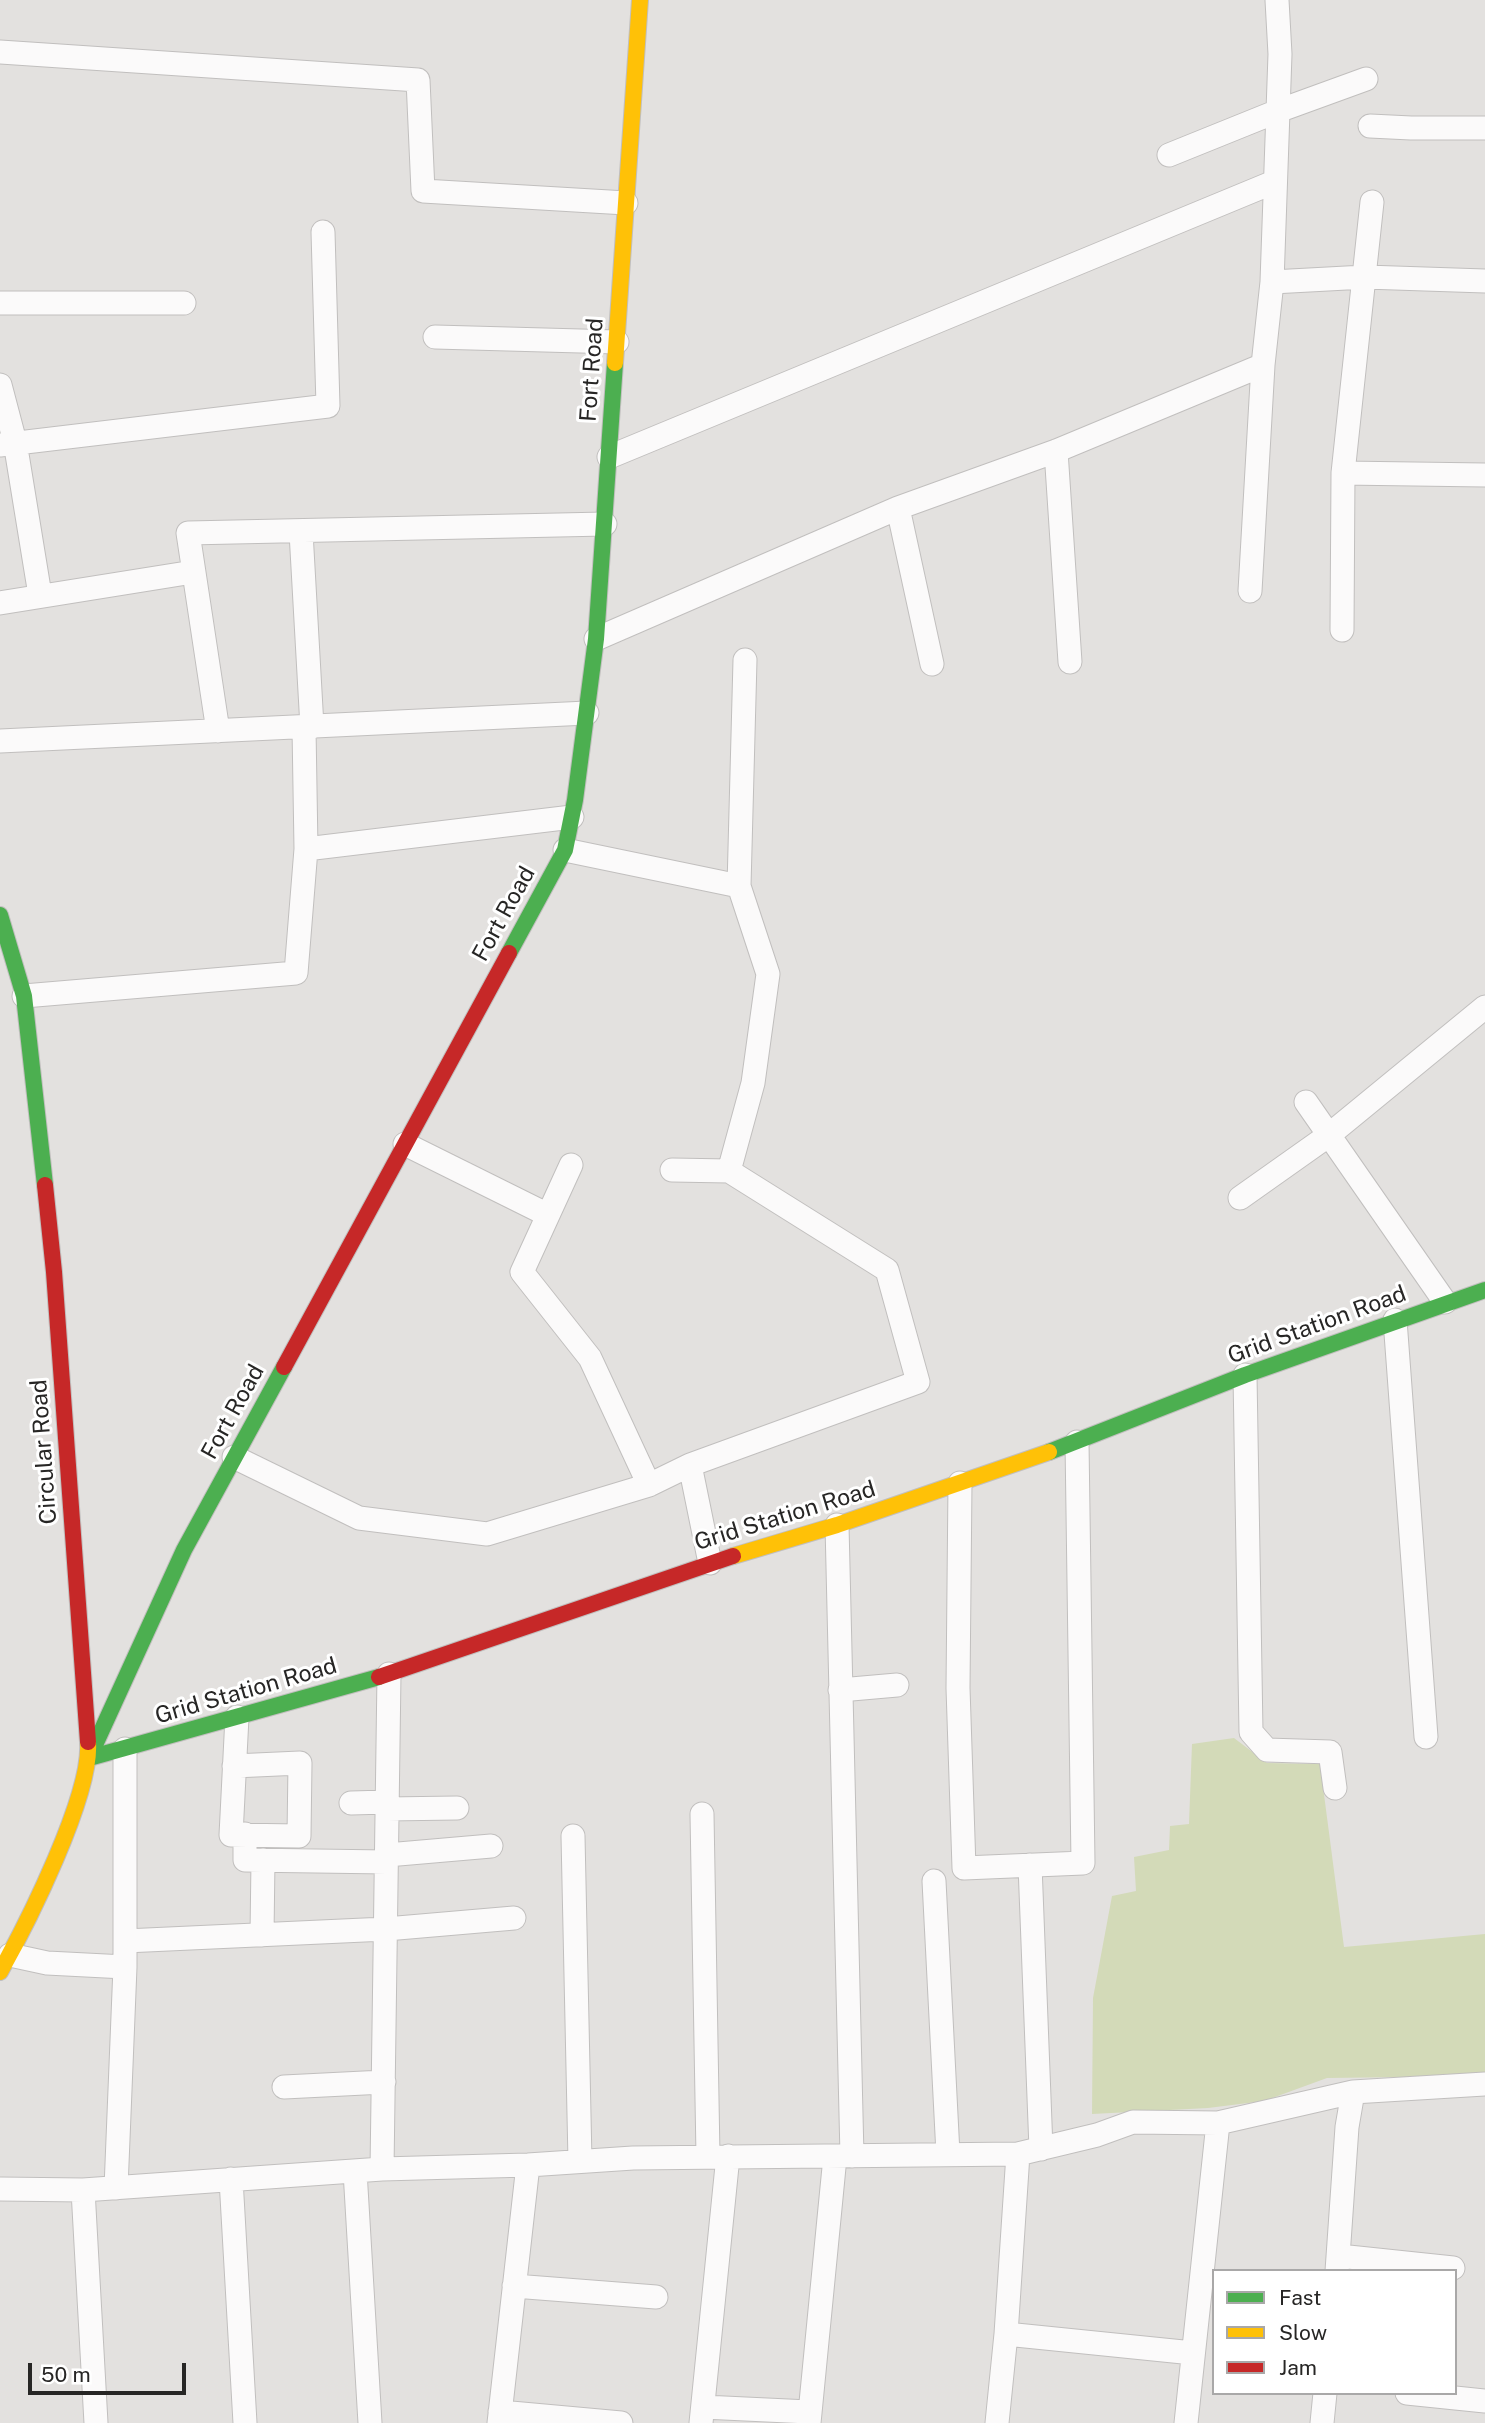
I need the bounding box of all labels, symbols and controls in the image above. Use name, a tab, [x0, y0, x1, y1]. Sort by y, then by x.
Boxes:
street label: Fort Road	[575, 317, 609, 423]
street label: Fort Road	[467, 862, 541, 966]
street label: Grid Station Road	[1224, 1280, 1410, 1370]
street label: Fort Road	[196, 1360, 270, 1464]
street label: Circular Road	[25, 1379, 63, 1525]
street label: Grid Station Road	[691, 1475, 879, 1557]
street label: Grid Station Road	[152, 1652, 340, 1730]
legend	[1212, 2269, 1457, 2395]
text: Fast	[1279, 2285, 1321, 2310]
text: Slow	[1279, 2320, 1327, 2345]
scale bar	[32, 2350, 189, 2394]
text: Jam	[1279, 2355, 1317, 2380]
text: 50 m	[41, 2362, 91, 2387]

